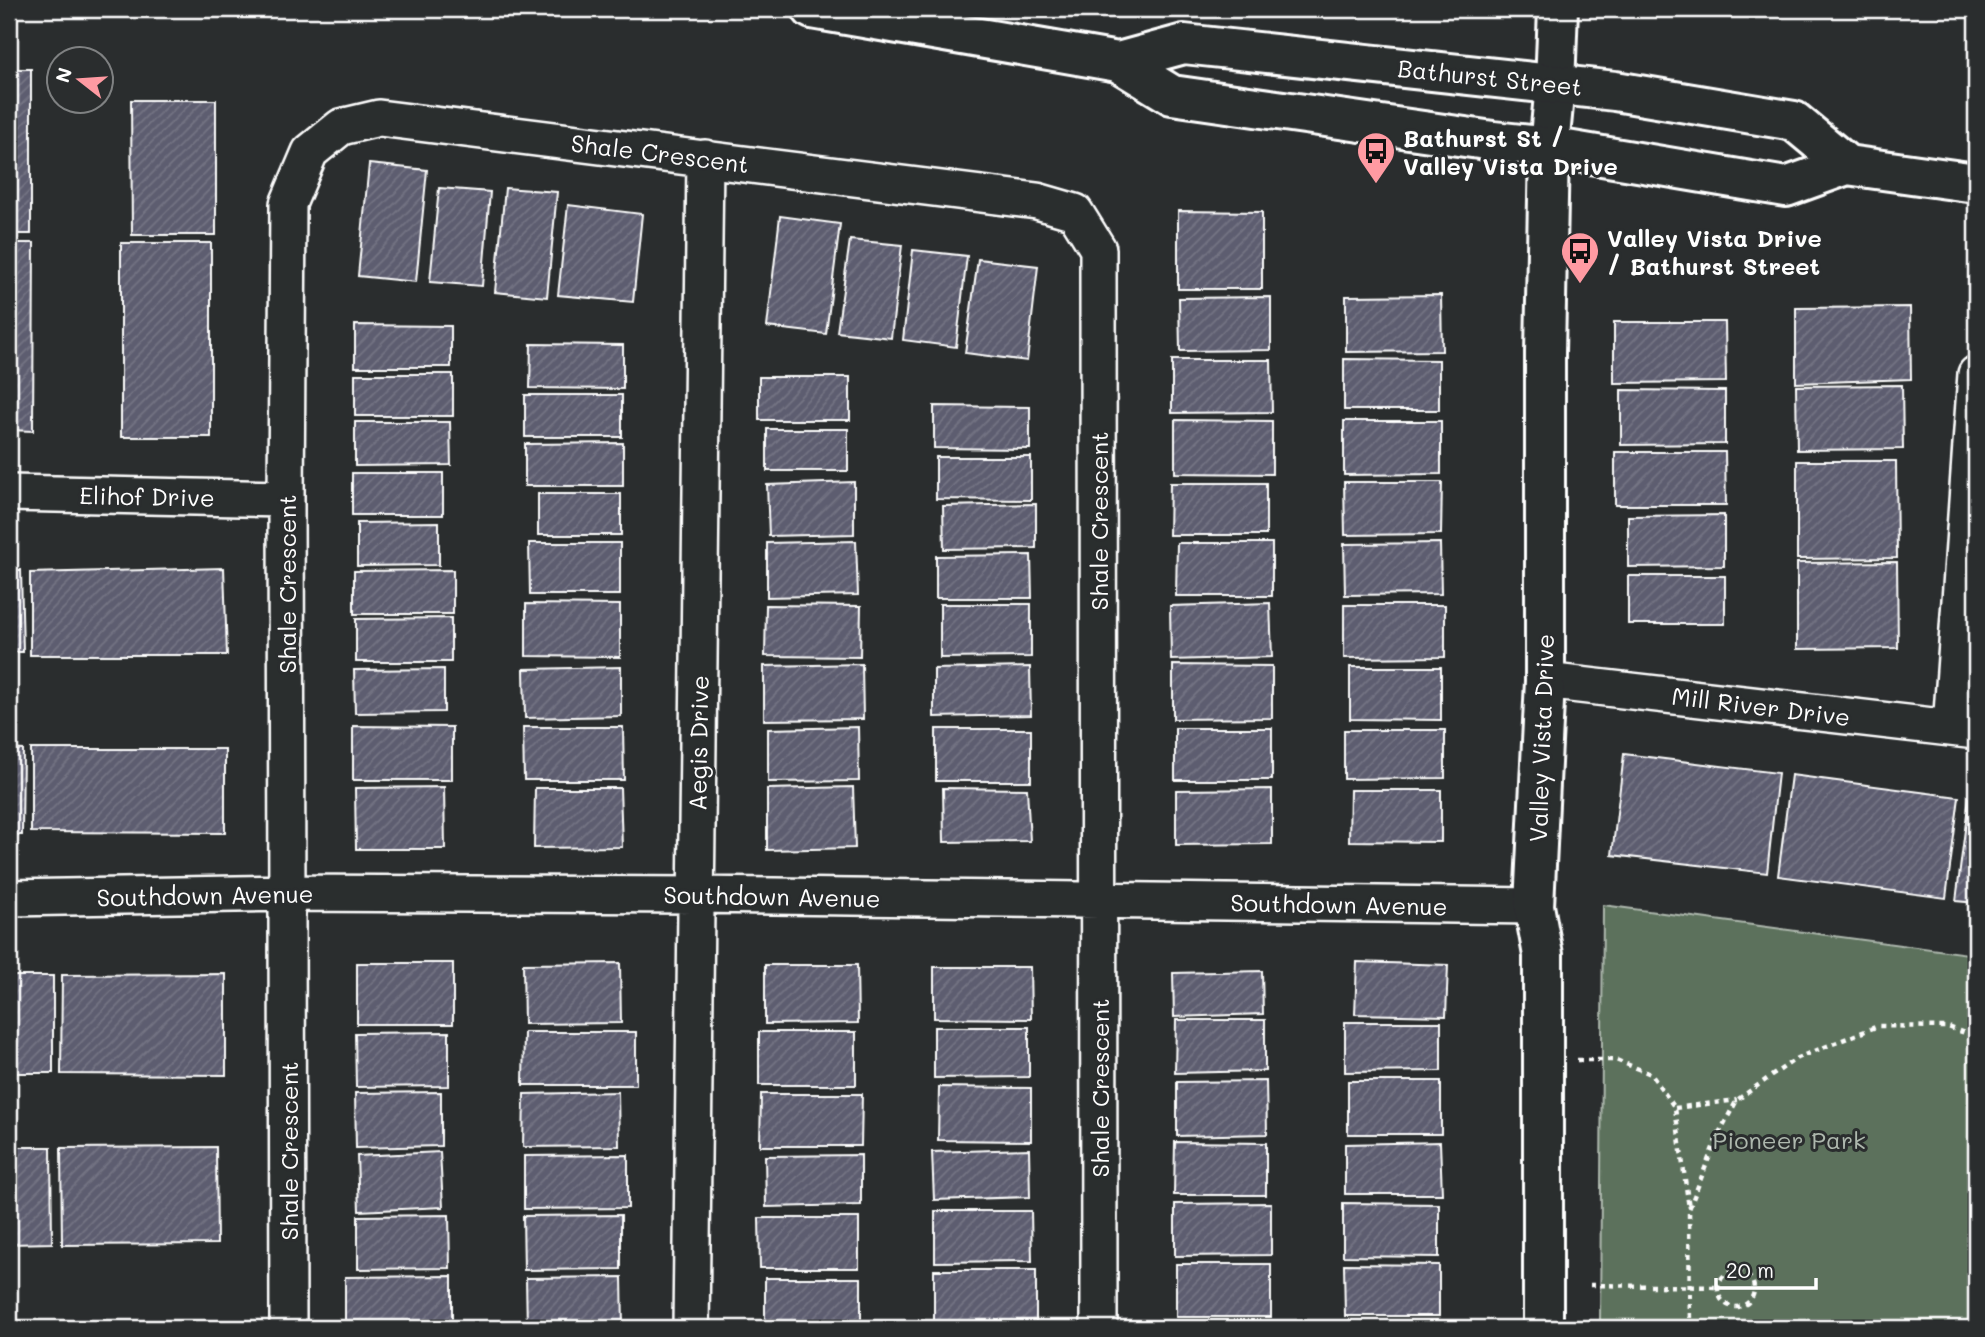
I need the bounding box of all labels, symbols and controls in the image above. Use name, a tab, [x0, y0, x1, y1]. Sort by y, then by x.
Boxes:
north arrow	[46, 46, 116, 116]
street label: Bathurst Street	[1396, 52, 1584, 102]
text: N	[49, 64, 77, 85]
place label: Bathurst St / Valley Vista Drive	[1403, 122, 1618, 181]
street label: Shale Crescent	[569, 127, 751, 179]
bus stop icon: Bathurst St / Valley Vista Drive	[1355, 130, 1397, 185]
place label: Valley Vista Drive / Bathurst Street	[1607, 222, 1822, 281]
bus stop icon: Valley Vista Drive / Bathurst Street	[1559, 230, 1601, 285]
street label: Shale Crescent	[1083, 431, 1114, 611]
street label: Elihof Drive	[79, 479, 215, 513]
street label: Shale Crescent	[271, 494, 302, 674]
street label: Valley Vista Drive	[1522, 633, 1560, 843]
street label: Aegis Drive	[681, 675, 715, 811]
street label: Mill River Drive	[1670, 680, 1852, 732]
street label: Southdown Avenue	[96, 878, 314, 912]
street label: Southdown Avenue	[663, 879, 881, 913]
street label: Southdown Avenue	[1230, 887, 1448, 921]
street label: Shale Crescent	[1084, 998, 1115, 1178]
street label: Shale Crescent	[273, 1061, 304, 1241]
park label: Pioneer Park	[1712, 1124, 1866, 1155]
scale bar	[1716, 1246, 1815, 1290]
text: 20 m	[1726, 1256, 1774, 1283]

